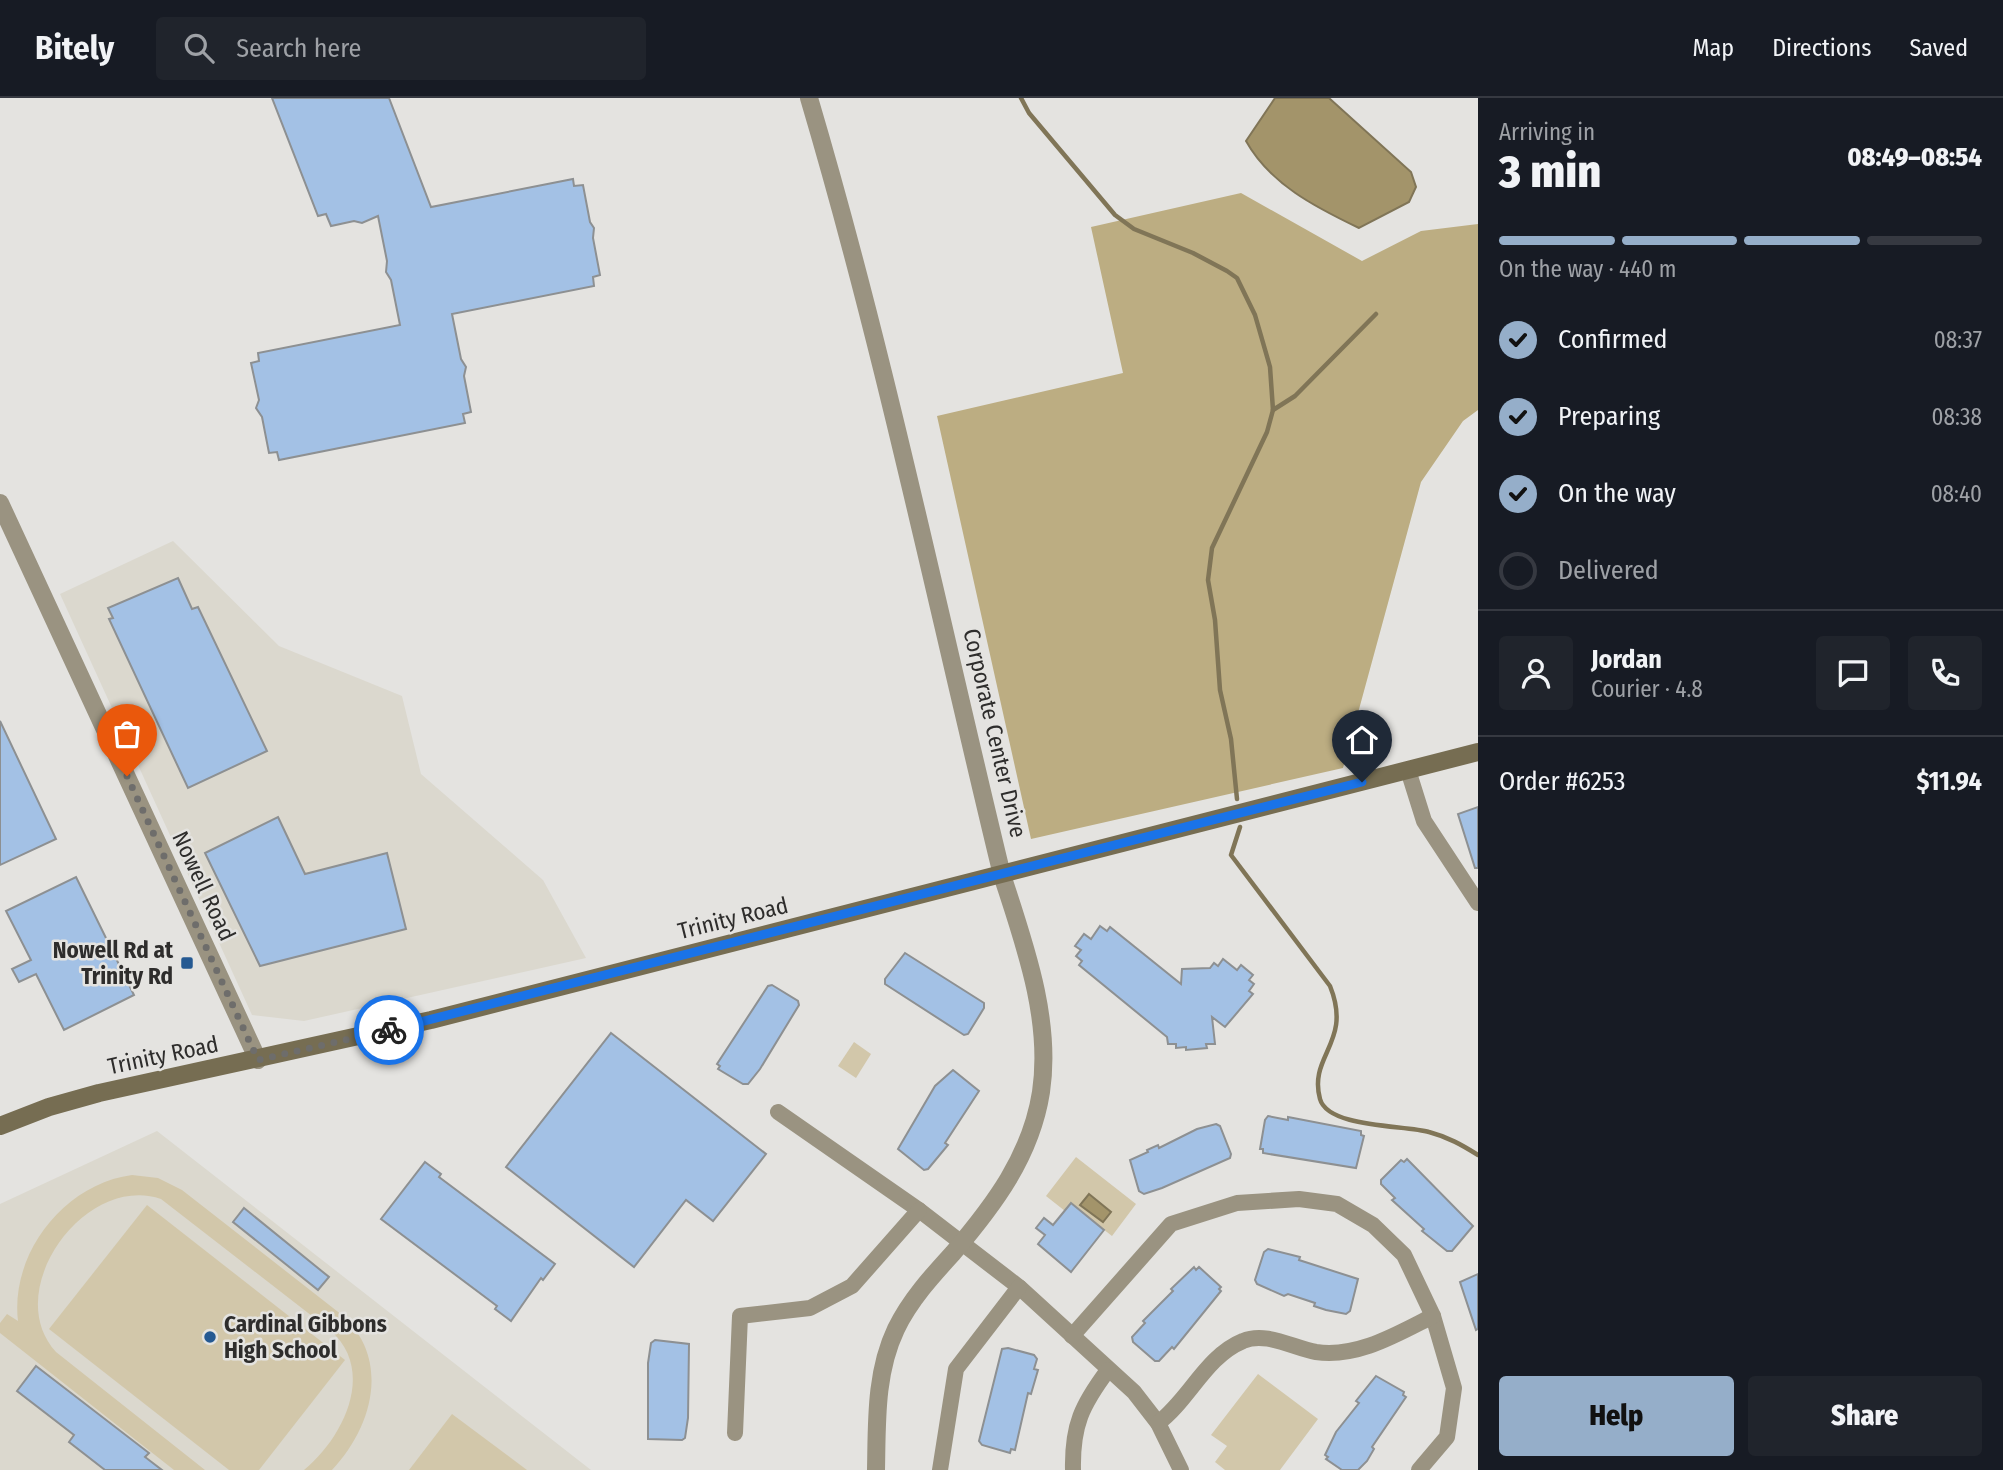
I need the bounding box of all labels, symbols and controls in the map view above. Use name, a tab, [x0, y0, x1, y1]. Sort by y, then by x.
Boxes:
search box	[156, 17, 646, 80]
text: Bitely	[35, 28, 114, 68]
icon: search	[180, 29, 218, 67]
text: Search here	[236, 33, 361, 64]
text: Map	[1693, 34, 1734, 62]
text: Directions	[1772, 34, 1871, 62]
text: Saved	[1909, 34, 1968, 62]
text: Arriving in	[1499, 118, 1595, 146]
text: 08:49–08:54	[1847, 142, 1982, 173]
text: 3 min	[1499, 144, 1601, 199]
text: On the way · 440 m	[1499, 255, 1676, 283]
icon: check	[1499, 321, 1537, 359]
text: Confirmed	[1558, 324, 1668, 355]
text: 08:37	[1934, 326, 1982, 354]
icon: check	[1499, 398, 1537, 436]
text: Preparing	[1558, 401, 1660, 432]
text: 08:38	[1932, 403, 1982, 431]
icon: check	[1499, 475, 1537, 513]
text: On the way	[1558, 478, 1676, 509]
text: 08:40	[1931, 480, 1982, 508]
text: Delivered	[1558, 555, 1659, 586]
street label: Corporate Center Drive	[957, 626, 1033, 840]
button: person	[1499, 636, 1573, 710]
button: chat	[1816, 636, 1890, 710]
button: phone	[1908, 636, 1982, 710]
text: Jordan	[1591, 644, 1662, 675]
text: Courier · 4.8	[1591, 675, 1703, 703]
pin	[97, 704, 157, 776]
pin	[1332, 710, 1392, 782]
icon: bag	[108, 715, 146, 753]
icon: home	[1343, 721, 1381, 759]
text: Order #6253	[1499, 766, 1626, 797]
text: $11.94	[1916, 766, 1982, 797]
street label: Nowell Road	[166, 827, 242, 945]
street label: Trinity Road	[675, 891, 791, 945]
place label: Nowell Rd at Trinity Rd	[53, 936, 174, 990]
marker: Nowell Rd at Trinity Rd	[179, 955, 195, 971]
courier	[354, 995, 424, 1065]
icon: bike	[370, 1011, 408, 1049]
street label: Trinity Road	[105, 1030, 221, 1080]
place label: Cardinal Gibbons High School	[224, 1310, 387, 1364]
marker: Cardinal Gibbons High School	[202, 1329, 218, 1345]
button: Help	[1499, 1376, 1734, 1456]
button: Share	[1748, 1376, 1982, 1456]

